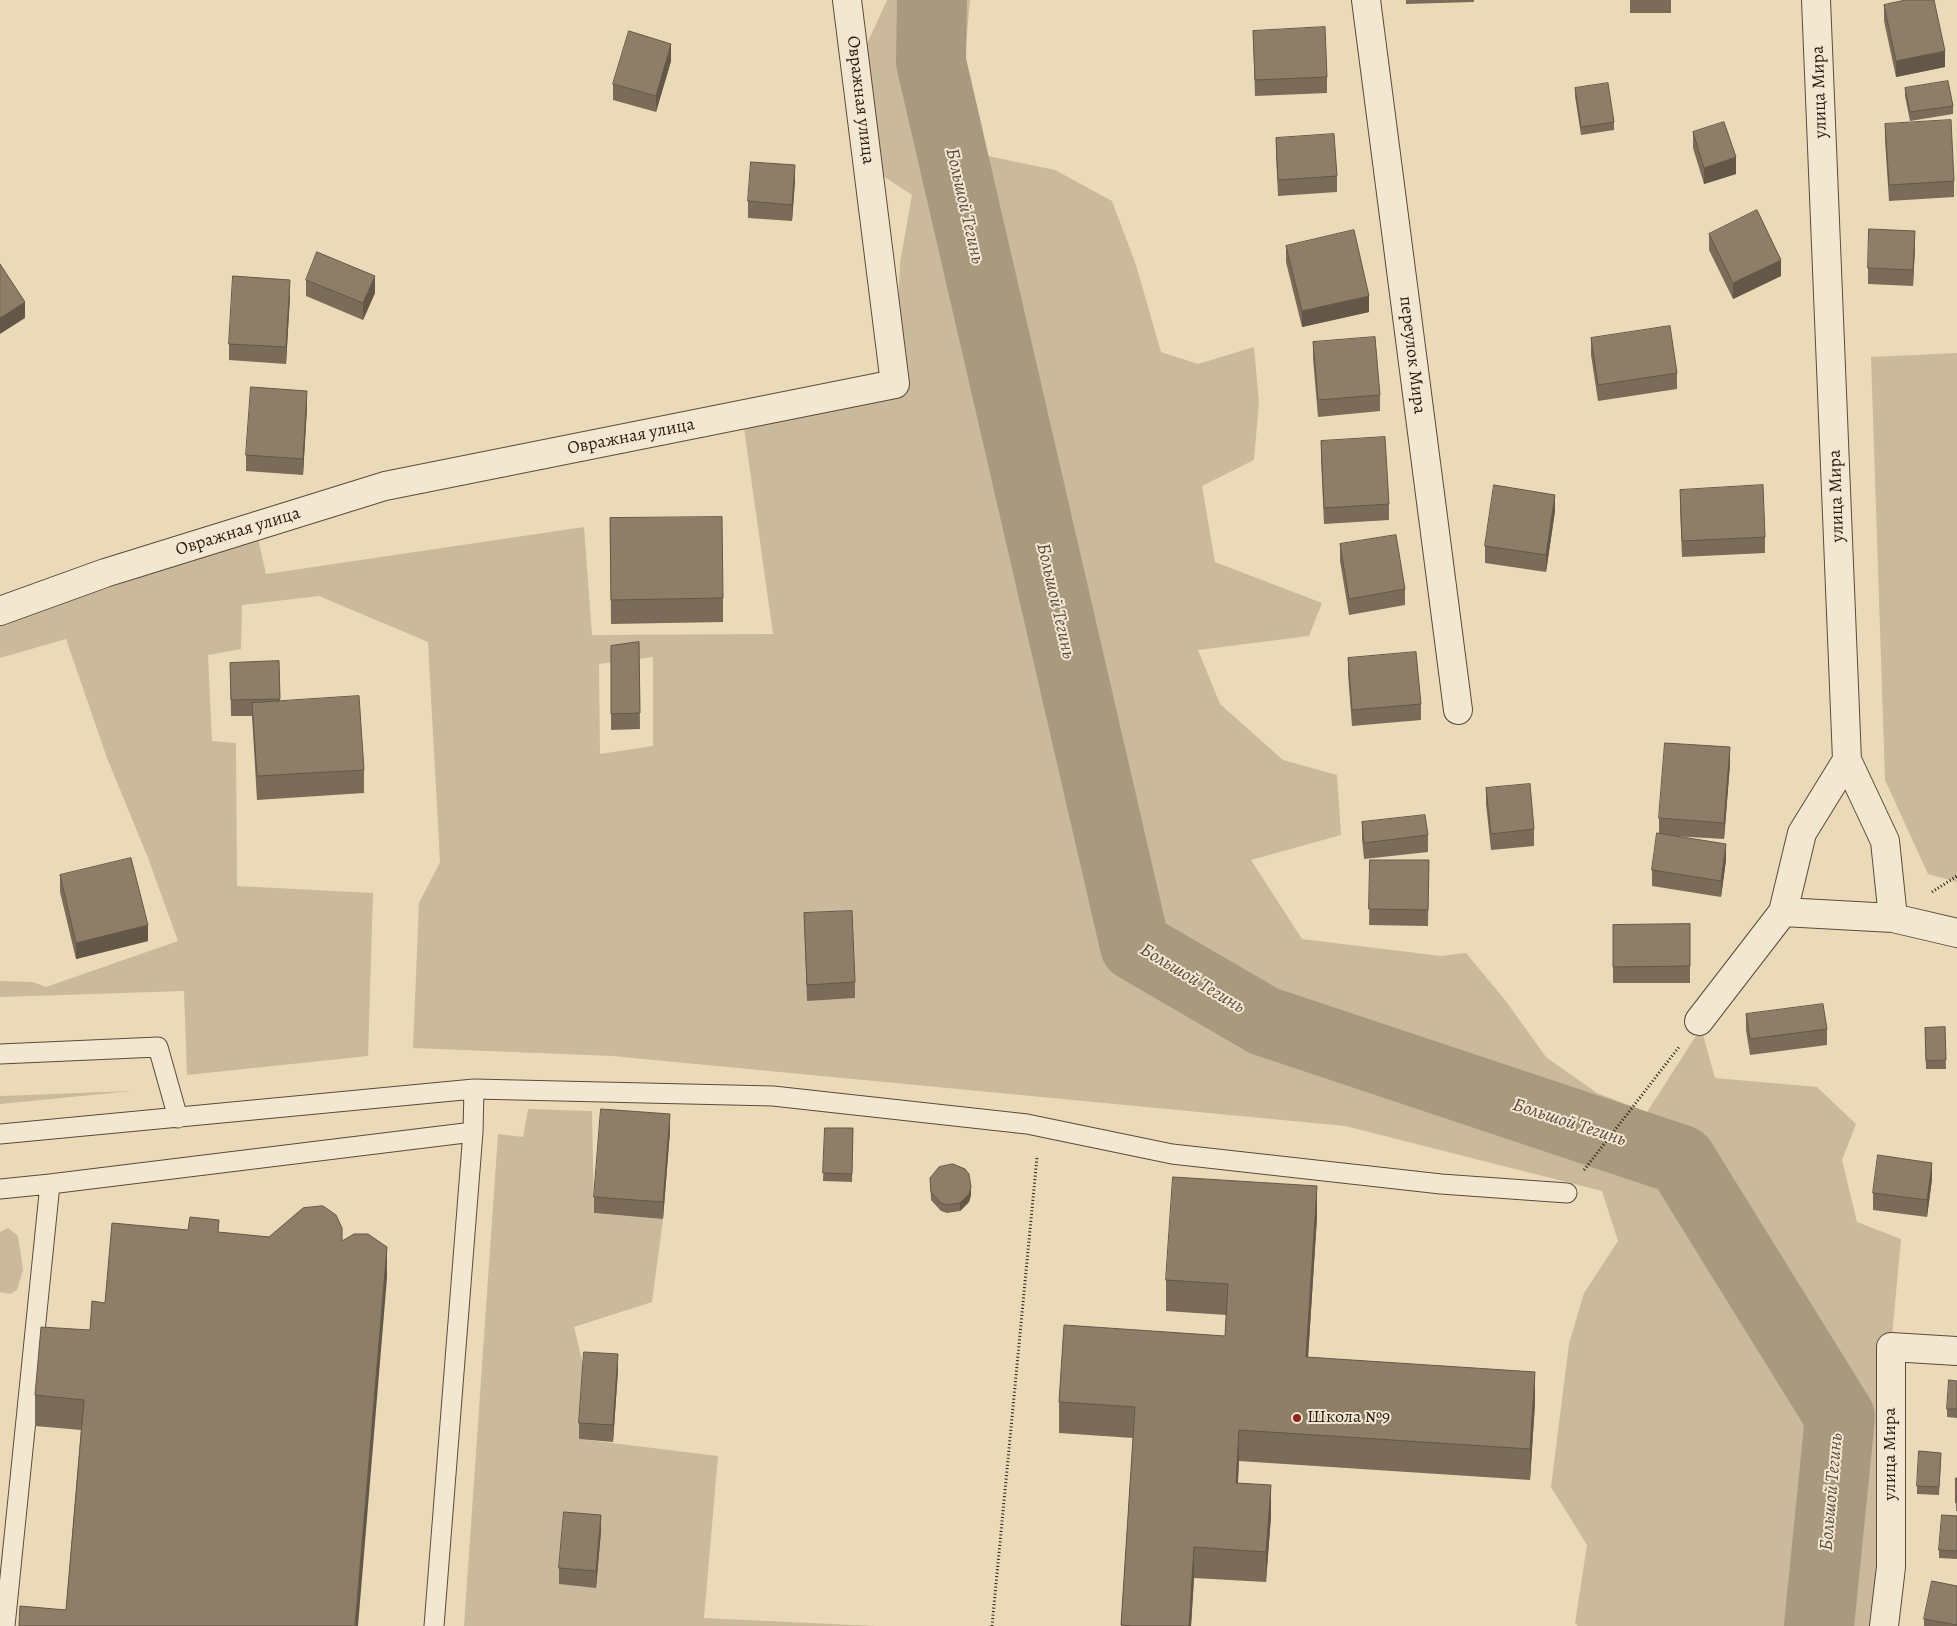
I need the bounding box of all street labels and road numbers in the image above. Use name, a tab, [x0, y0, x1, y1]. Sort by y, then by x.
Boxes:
street label: Овражная улица	[841, 35, 879, 165]
street label: улица Мира	[1808, 45, 1832, 139]
street label: переулок Мира	[1394, 295, 1430, 415]
street label: Овражная улица	[565, 414, 697, 460]
street label: улица Мира	[1825, 449, 1849, 543]
street label: Овражная улица	[173, 503, 303, 561]
street label: улица Мира	[1880, 1408, 1902, 1500]

